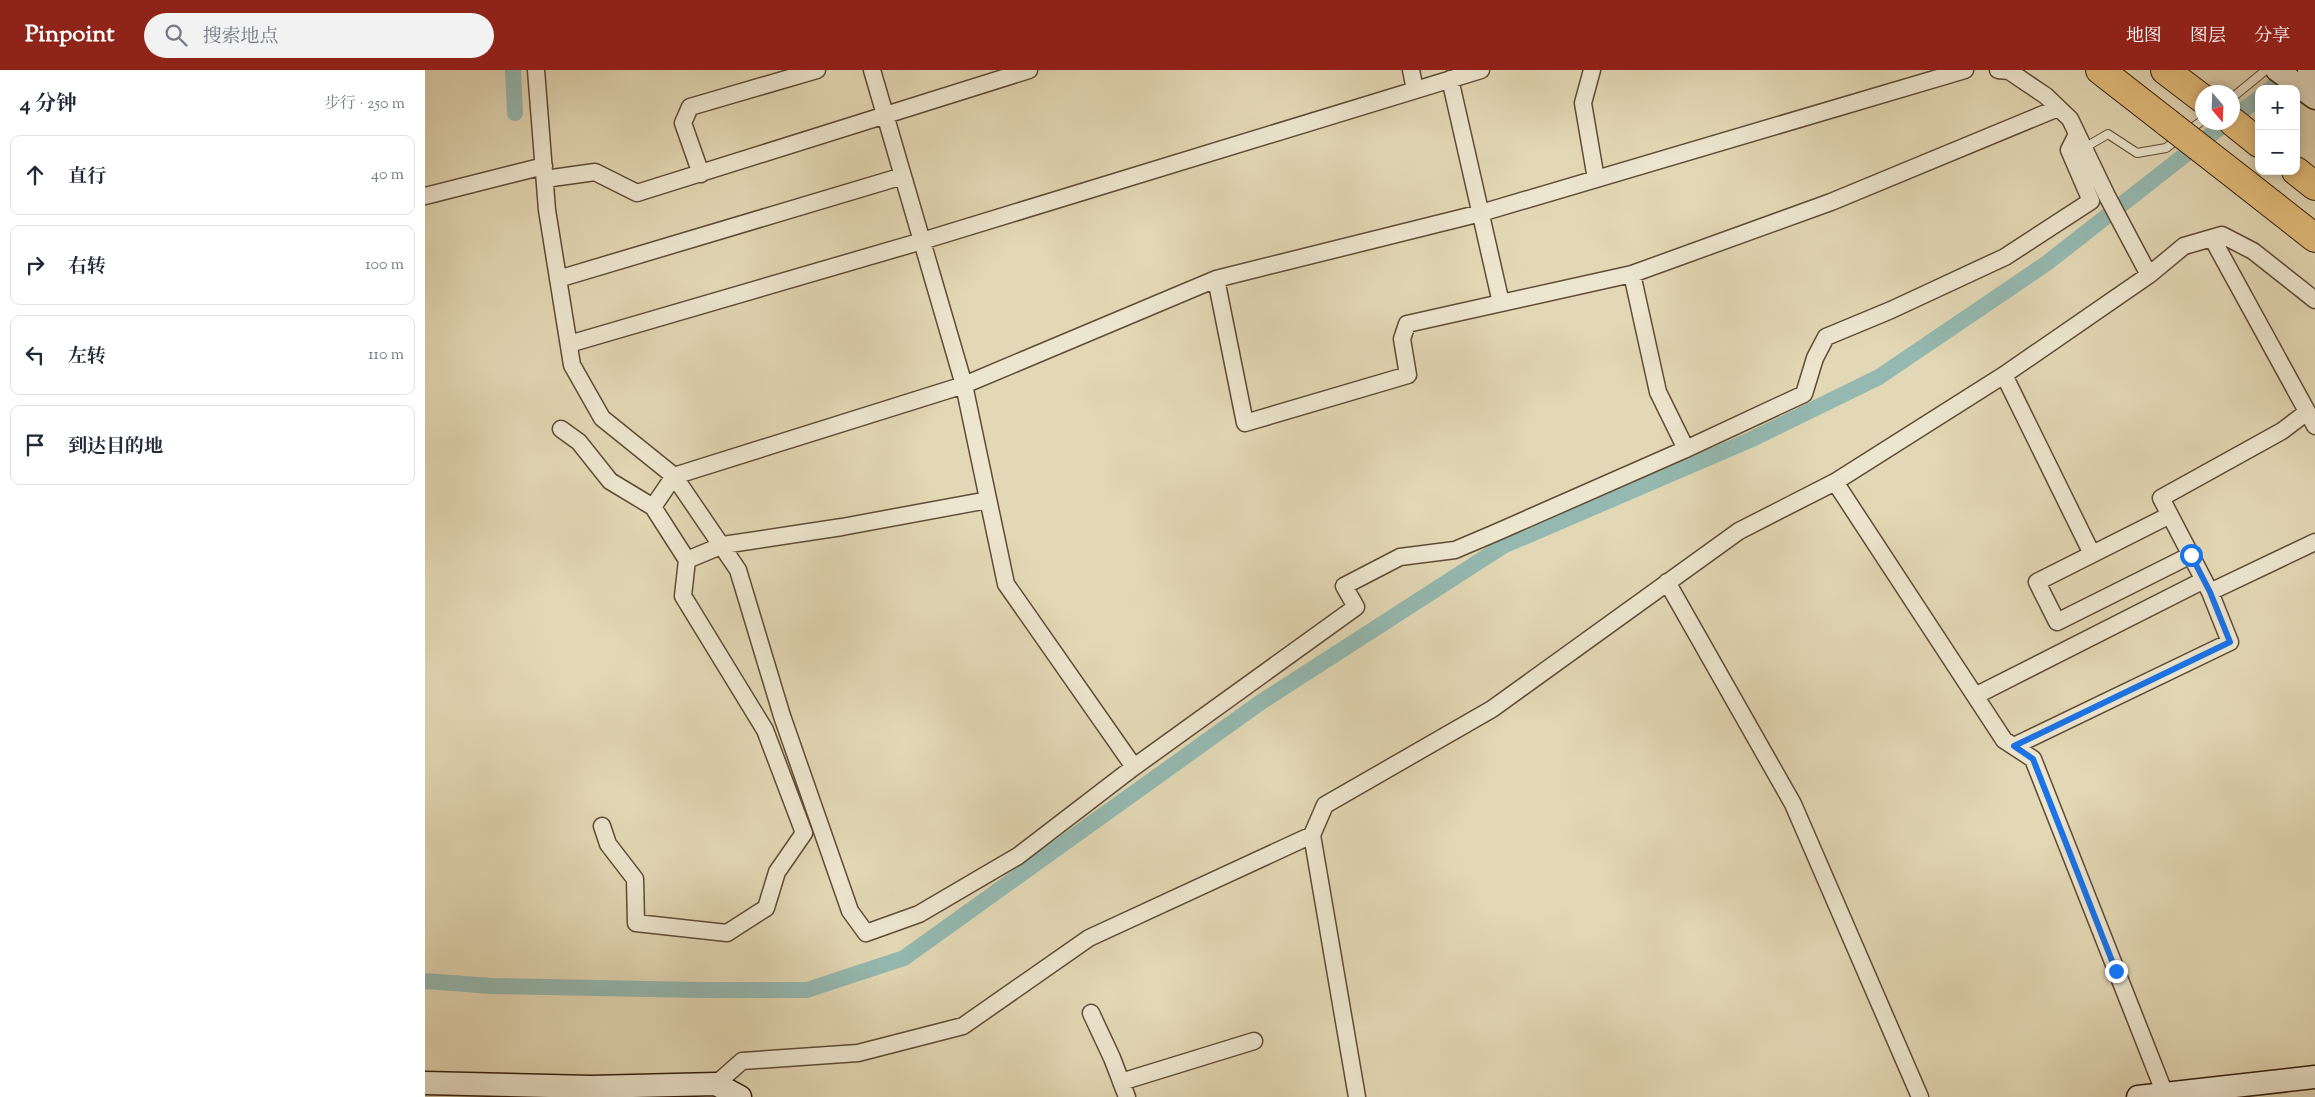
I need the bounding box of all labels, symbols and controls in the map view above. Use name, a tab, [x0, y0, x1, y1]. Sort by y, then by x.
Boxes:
search box	[144, 13, 494, 58]
text: Pinpoint	[25, 18, 114, 52]
icon: search	[162, 21, 190, 49]
text: 搜索地点	[202, 24, 278, 51]
text: 地图	[2126, 24, 2162, 50]
text: 图层	[2190, 24, 2226, 50]
text: 分享	[2254, 24, 2290, 50]
north arrow	[2195, 85, 2240, 130]
map controls	[2255, 85, 2300, 175]
button: +	[2255, 85, 2300, 130]
text: 4 分钟	[20, 90, 77, 120]
text: 步行 · 250 m	[324, 93, 405, 116]
button: −	[2255, 130, 2300, 175]
icon: ahead	[21, 161, 49, 189]
text: 直行	[68, 164, 106, 191]
text: 40 m	[371, 164, 404, 187]
icon: right	[21, 251, 49, 279]
text: 右转	[68, 254, 106, 281]
text: 100 m	[365, 254, 404, 277]
icon: left	[21, 341, 49, 369]
text: 左转	[68, 344, 106, 371]
text: 110 m	[368, 344, 404, 367]
icon: arrive	[21, 431, 49, 459]
text: 到达目的地	[68, 434, 163, 461]
route start	[2180, 544, 2203, 567]
route end	[2105, 960, 2128, 983]

